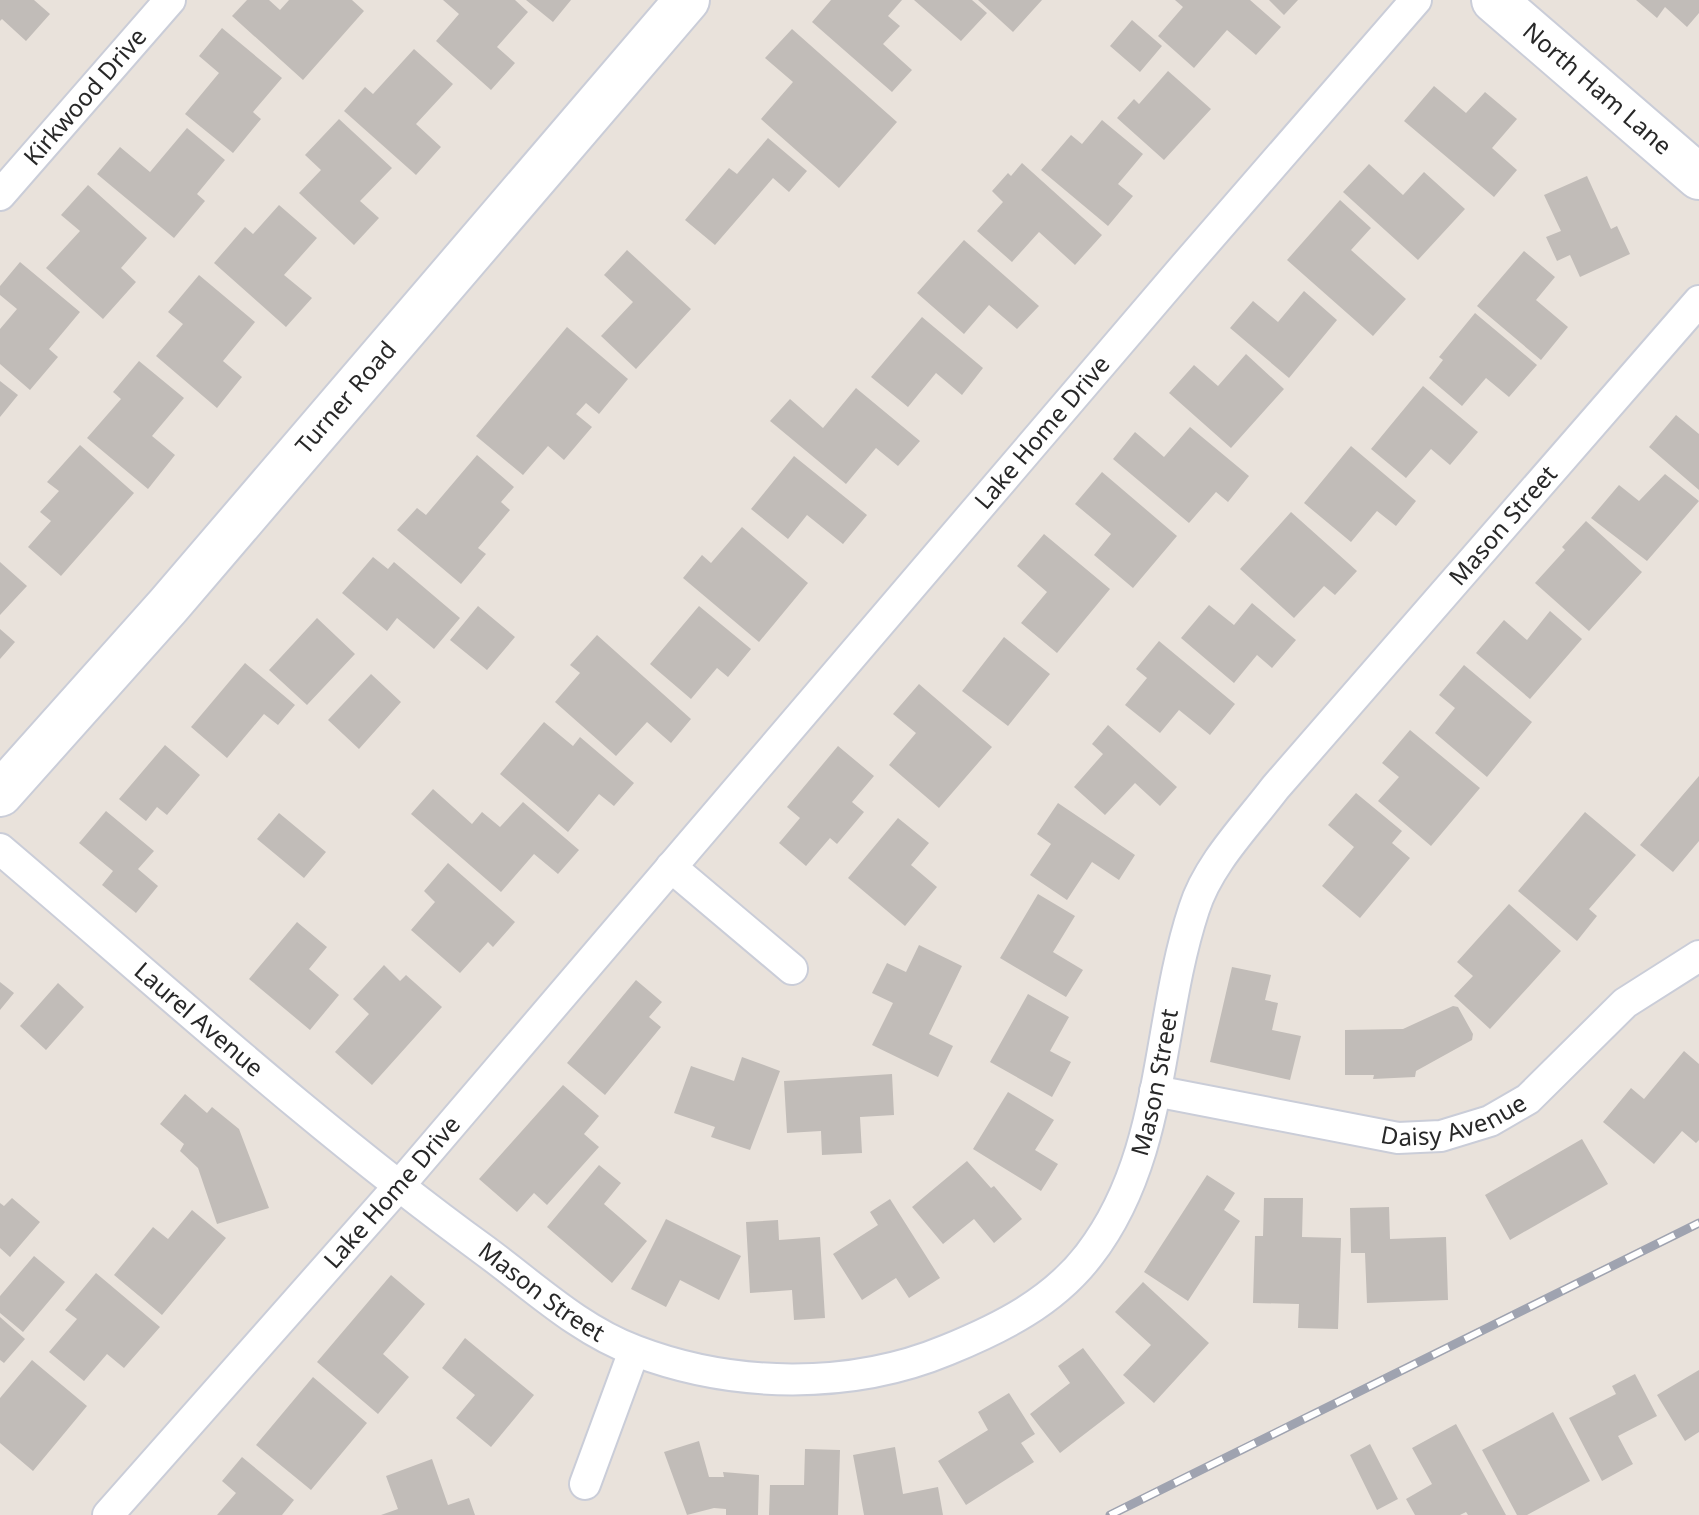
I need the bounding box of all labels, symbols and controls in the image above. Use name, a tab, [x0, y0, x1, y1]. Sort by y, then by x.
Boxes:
street label: North Ham Lane	[1516, 14, 1679, 161]
street label: Kirkwood Drive	[15, 20, 153, 172]
street label: Turner Road	[287, 333, 403, 461]
street label: Lake Home Drive	[966, 348, 1116, 516]
street label: Mason Street	[1441, 457, 1564, 592]
street label: Laurel Avenue	[128, 954, 271, 1084]
street label: Mason Street	[1122, 1006, 1185, 1160]
street label: Daisy Avenue	[1378, 1085, 1532, 1153]
street label: Lake Home Drive	[316, 1108, 467, 1275]
street label: Mason Street	[472, 1233, 611, 1349]

